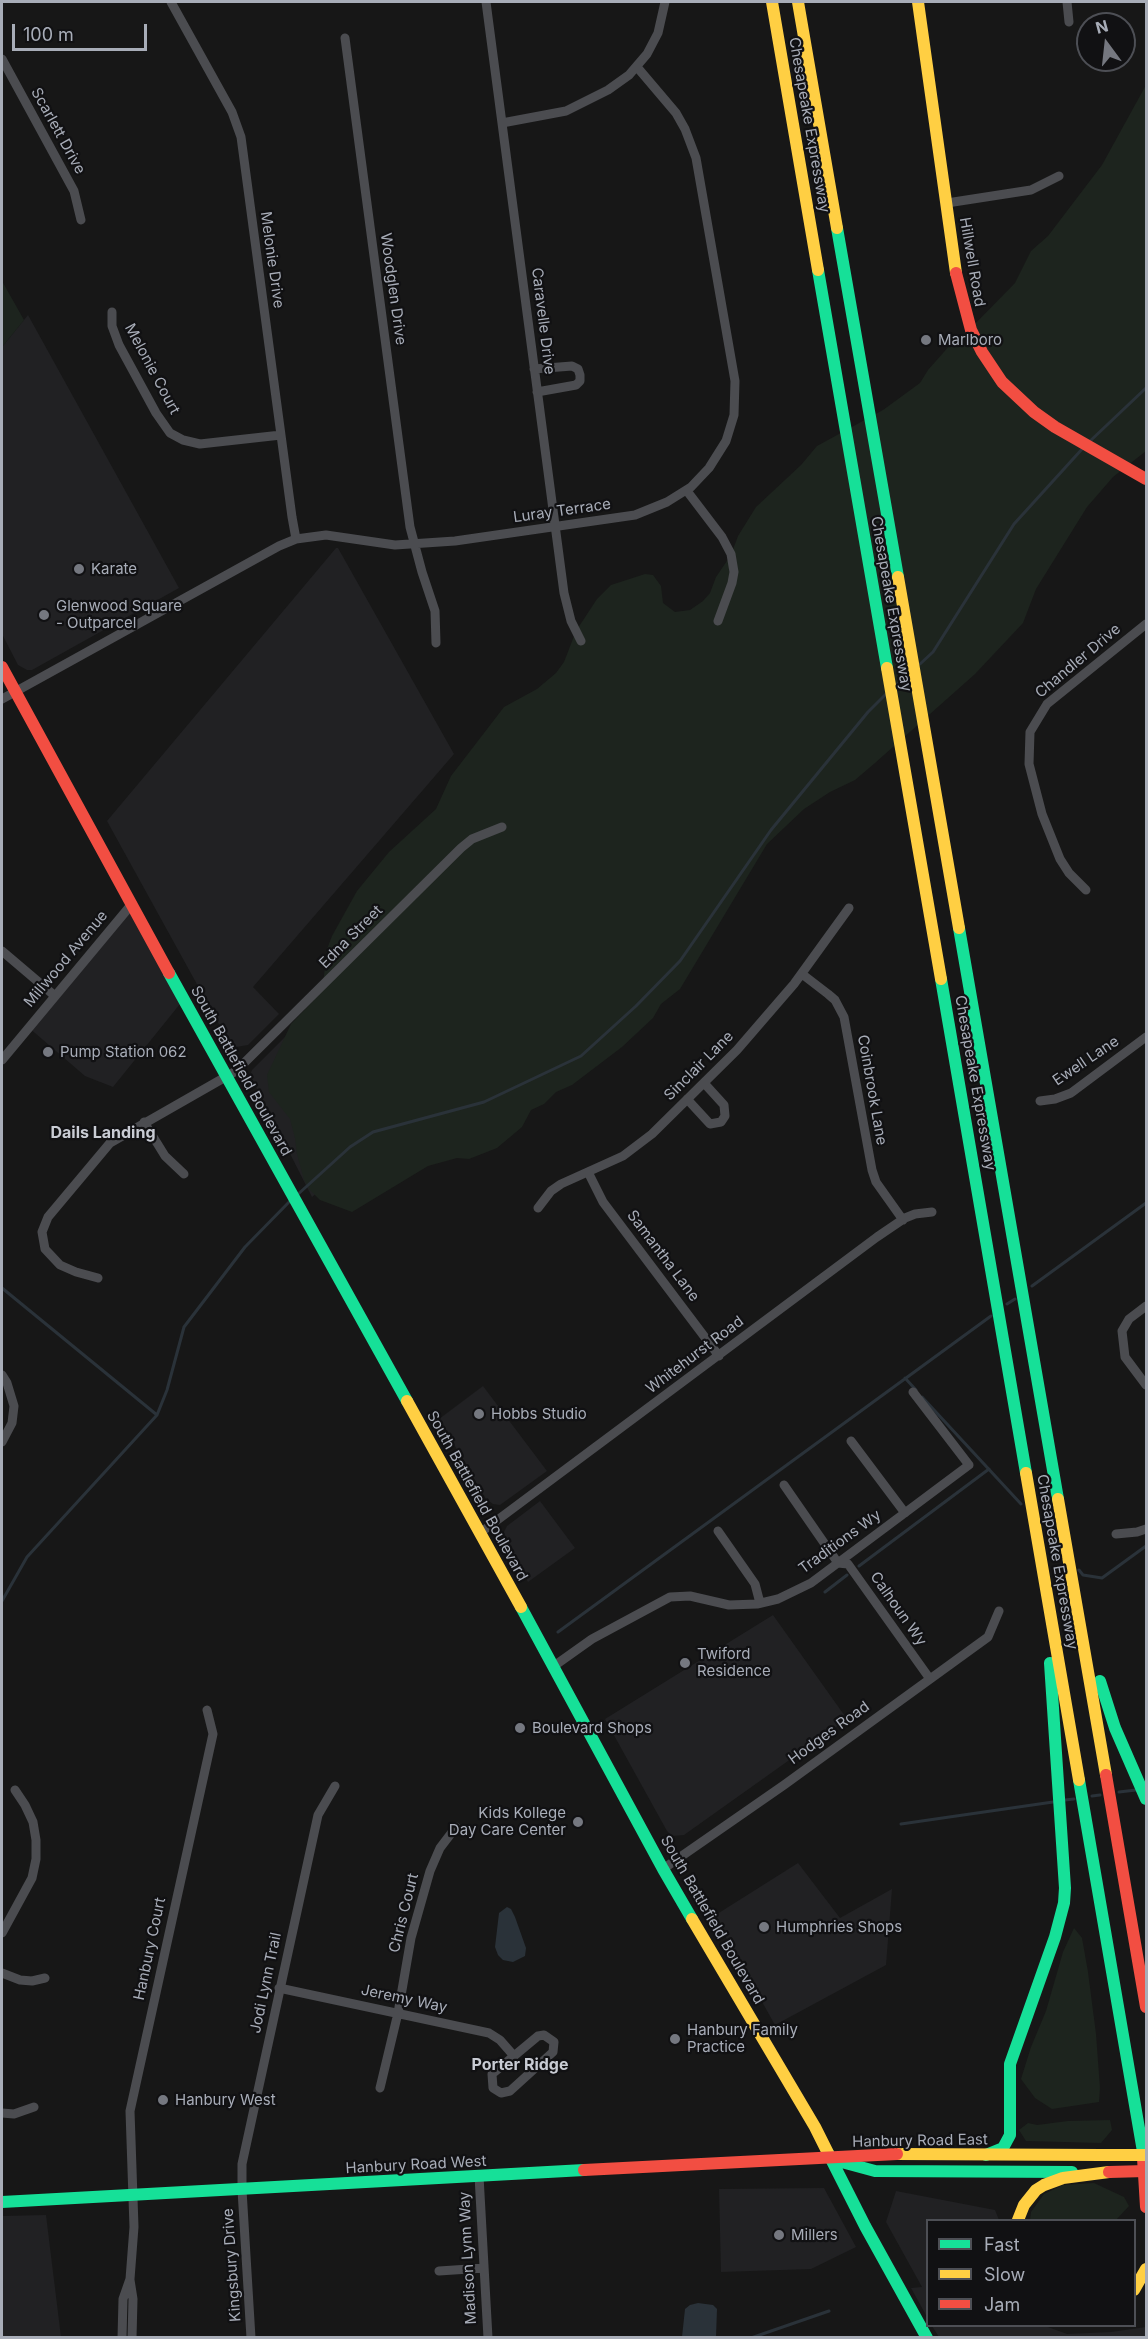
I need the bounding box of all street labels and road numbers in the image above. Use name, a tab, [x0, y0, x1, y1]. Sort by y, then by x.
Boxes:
street label: Chesapeake Expressway	[785, 36, 833, 214]
street label: Scarlett Drive	[27, 85, 89, 177]
street label: Melonie Drive	[256, 210, 288, 310]
street label: Hillwell Road	[955, 216, 989, 308]
street label: Woodglen Drive	[376, 232, 410, 346]
street label: Caravelle Drive	[528, 267, 558, 375]
street label: Melonie Court	[121, 321, 183, 417]
street label: Luray Terrace	[512, 495, 612, 527]
street label: Chesapeake Expressway	[867, 515, 915, 693]
street label: Chandler Drive	[1032, 620, 1124, 702]
street label: Edna Street	[316, 902, 386, 972]
street label: Millwood Avenue	[20, 907, 112, 1011]
street label: South Battlefield Boulevard	[187, 983, 295, 1159]
street label: Chesapeake Expressway	[951, 994, 999, 1172]
street label: Sinclair Lane	[661, 1028, 737, 1104]
street label: Ewell Lane	[1050, 1032, 1122, 1090]
street label: Coinbrook Lane	[853, 1033, 891, 1147]
street label: Samantha Lane	[623, 1207, 703, 1305]
street label: Whitehurst Road	[643, 1312, 747, 1398]
street label: South Battlefield Boulevard	[423, 1408, 531, 1584]
street label: Chesapeake Expressway	[1033, 1473, 1081, 1651]
street label: Traditions Wy	[795, 1506, 885, 1578]
street label: Calhoun Wy	[866, 1569, 930, 1649]
street label: Hodges Road	[785, 1698, 873, 1768]
street label: South Battlefield Boulevard	[656, 1833, 768, 2007]
street label: Chris Court	[385, 1871, 423, 1955]
street label: Hanbury Court	[130, 1896, 170, 2002]
street label: Jodi Lynn Trail	[247, 1931, 285, 2035]
street label: Jeremy Way	[359, 1981, 449, 2017]
street label: Hanbury Road East	[852, 2131, 988, 2151]
street label: Hanbury Road West	[345, 2152, 487, 2178]
street label: Madison Lynn Way	[456, 2191, 480, 2325]
street label: Kingsbury Drive	[219, 2208, 245, 2322]

